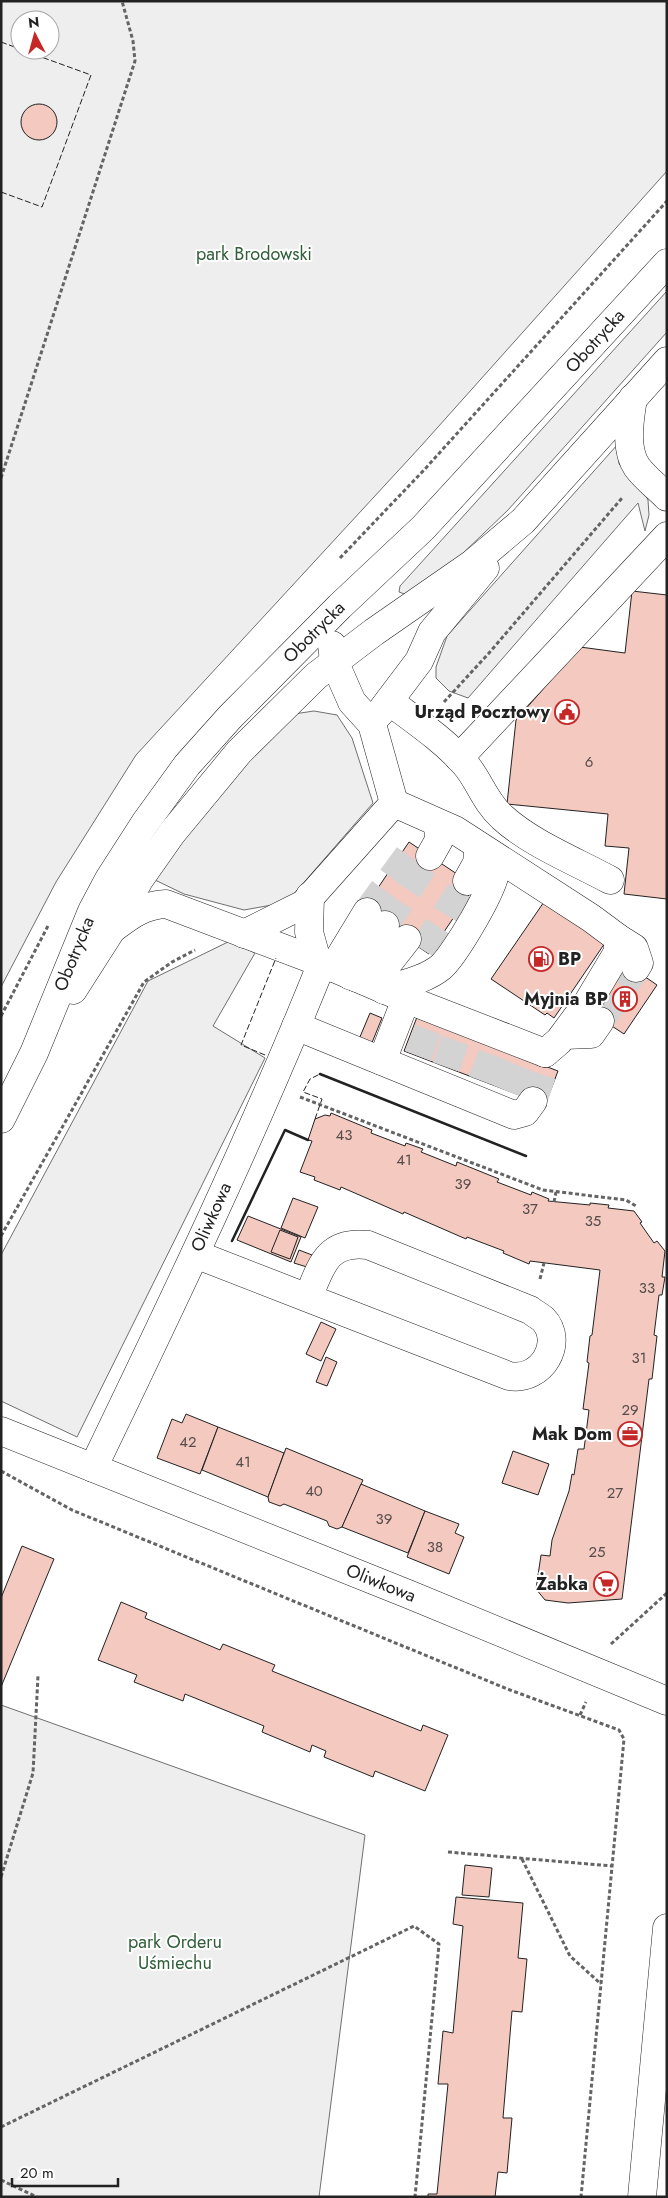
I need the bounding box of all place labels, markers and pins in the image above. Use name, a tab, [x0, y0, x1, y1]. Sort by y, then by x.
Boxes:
place label: Urząd Pocztowy	[414, 699, 551, 725]
public building icon: Urząd Pocztowy	[554, 699, 580, 725]
fuel station icon: BP	[528, 946, 554, 972]
place label: BP	[558, 946, 581, 972]
place label: Myjnia BP	[524, 986, 608, 1012]
building icon: Myjnia BP	[612, 986, 638, 1012]
place label: Mak Dom	[532, 1421, 612, 1447]
office icon: Mak Dom	[617, 1421, 643, 1447]
place label: Żabka	[536, 1571, 588, 1597]
supermarket icon: Żabka	[593, 1571, 619, 1597]

